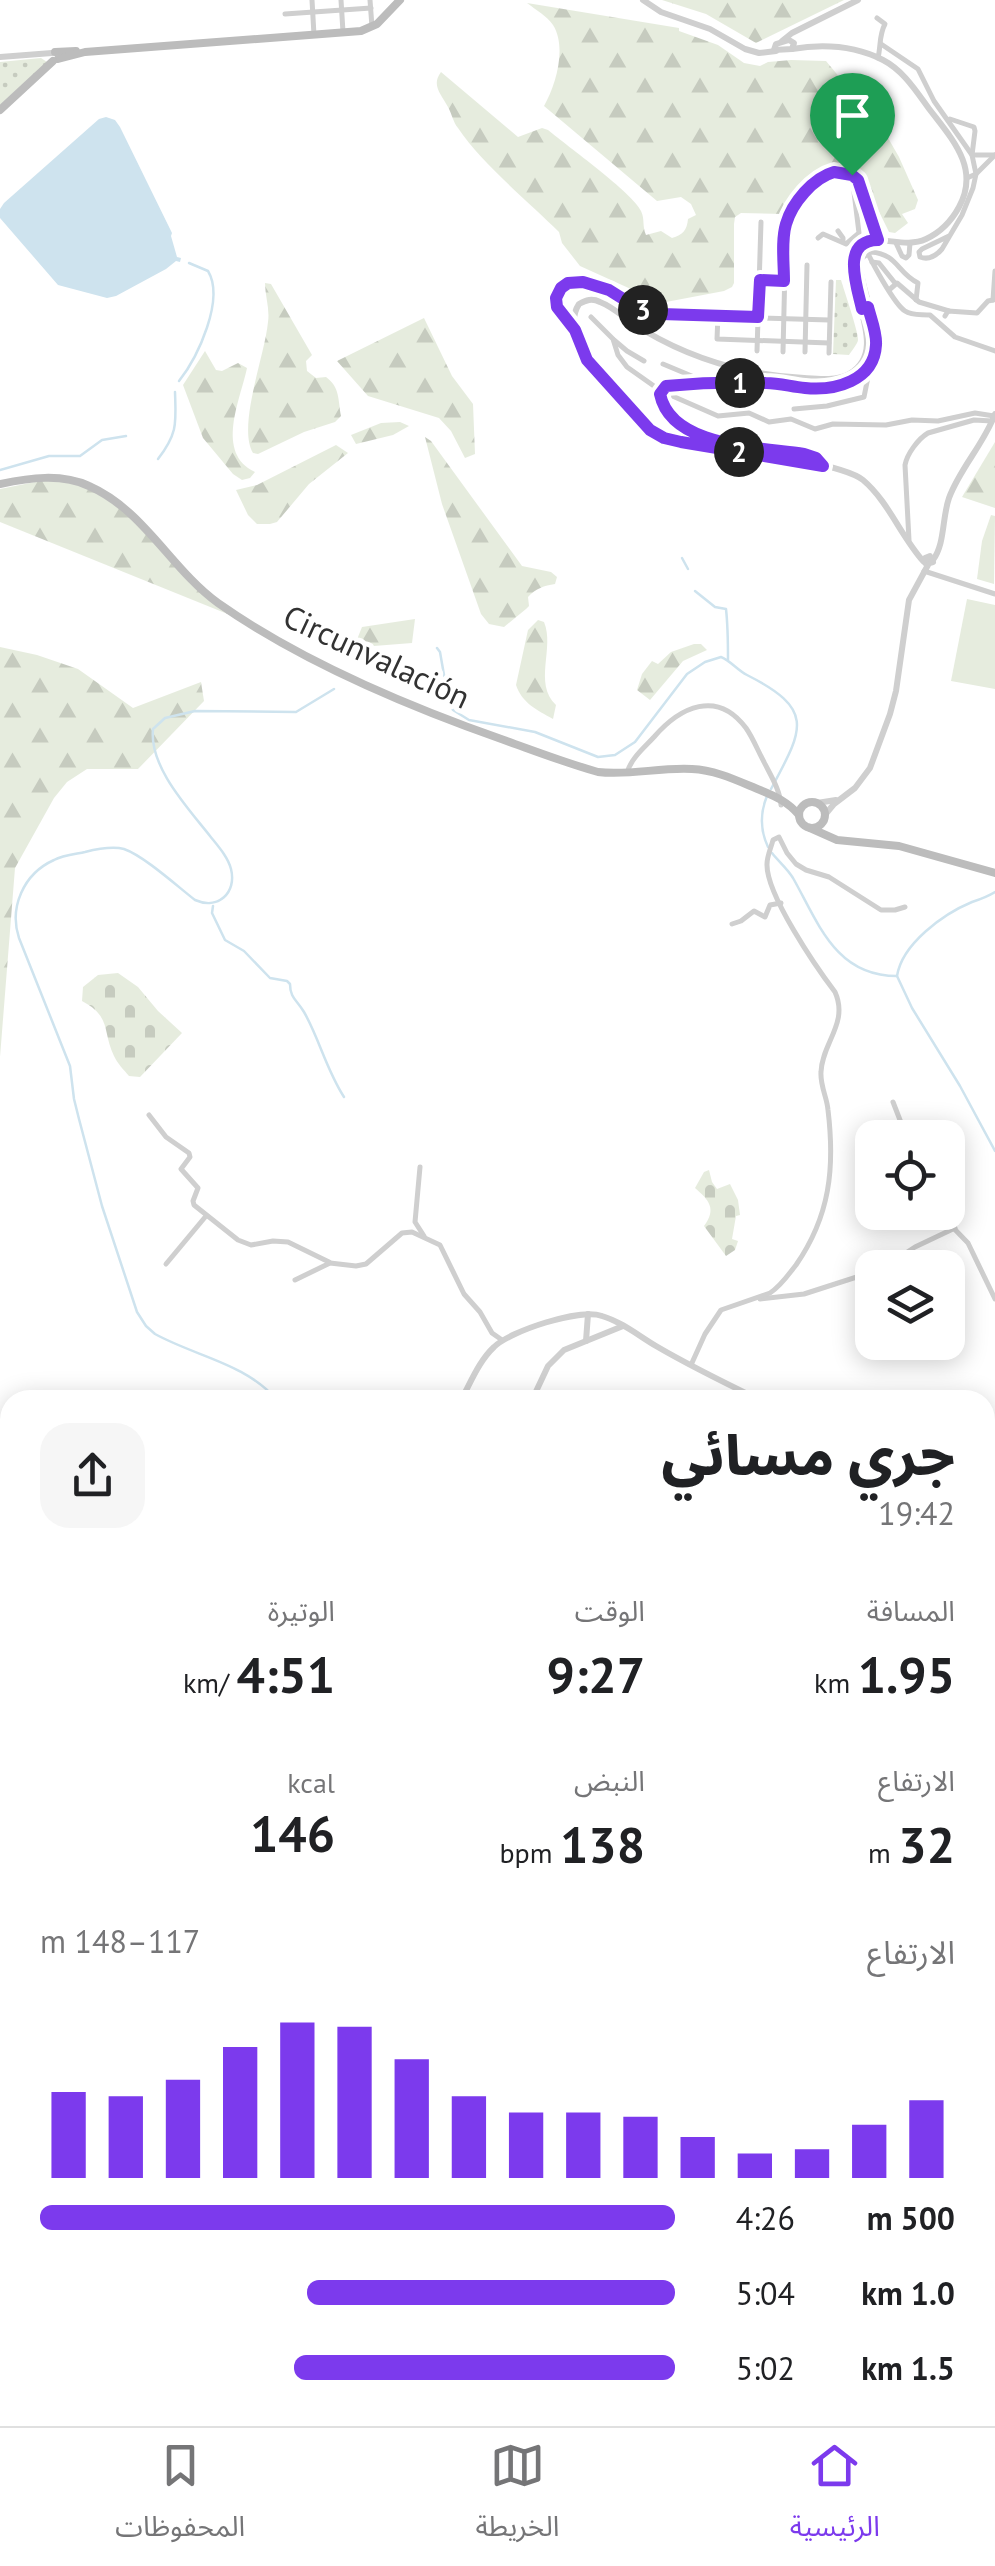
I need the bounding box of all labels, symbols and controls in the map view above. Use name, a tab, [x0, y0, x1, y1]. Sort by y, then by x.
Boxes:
pin	[810, 73, 895, 176]
icon: arrive	[825, 88, 880, 143]
pin: 3	[618, 285, 668, 335]
text: 3	[635, 291, 651, 328]
pin: 1	[715, 358, 765, 408]
text: 1	[732, 364, 748, 401]
pin: 2	[714, 427, 764, 477]
text: 2	[731, 433, 747, 470]
street label: Circunvalación	[277, 594, 477, 718]
map controls	[855, 1120, 965, 1360]
button: locate	[855, 1120, 965, 1230]
button: layers	[855, 1250, 965, 1360]
text: جري مسائي	[661, 1419, 955, 1490]
button: share	[40, 1423, 145, 1528]
text: 19:42	[878, 1492, 955, 1534]
text: الوتيرة	[268, 1592, 335, 1629]
text: الوقت	[575, 1592, 645, 1629]
text: المسافة	[867, 1592, 955, 1629]
text: 4:51	[237, 1642, 335, 1707]
text: 9:27	[547, 1642, 645, 1707]
text: 1.95	[858, 1642, 955, 1707]
text: /km	[183, 1664, 237, 1701]
text: km	[814, 1664, 858, 1701]
text: النبض	[574, 1762, 645, 1799]
text: الارتفاع	[878, 1762, 955, 1799]
text: kcal	[287, 1764, 335, 1801]
text: 146	[250, 1801, 335, 1866]
text: 138	[560, 1812, 645, 1877]
text: 32	[898, 1812, 955, 1877]
text: bpm	[499, 1834, 560, 1871]
text: m	[868, 1834, 898, 1871]
text: 117–148 m	[40, 1920, 200, 1962]
text: الارتفاع	[867, 1931, 955, 1973]
text: 4:26	[736, 2197, 795, 2239]
text: 500 m	[867, 2197, 955, 2239]
text: 5:04	[736, 2272, 795, 2314]
text: 1.0 km	[861, 2272, 955, 2314]
text: 5:02	[736, 2347, 795, 2389]
text: 1.5 km	[861, 2347, 955, 2389]
tab: المحفوظات	[115, 2438, 245, 2557]
tab: الخريطة	[476, 2438, 559, 2557]
tab: الرئيسية	[790, 2438, 880, 2557]

